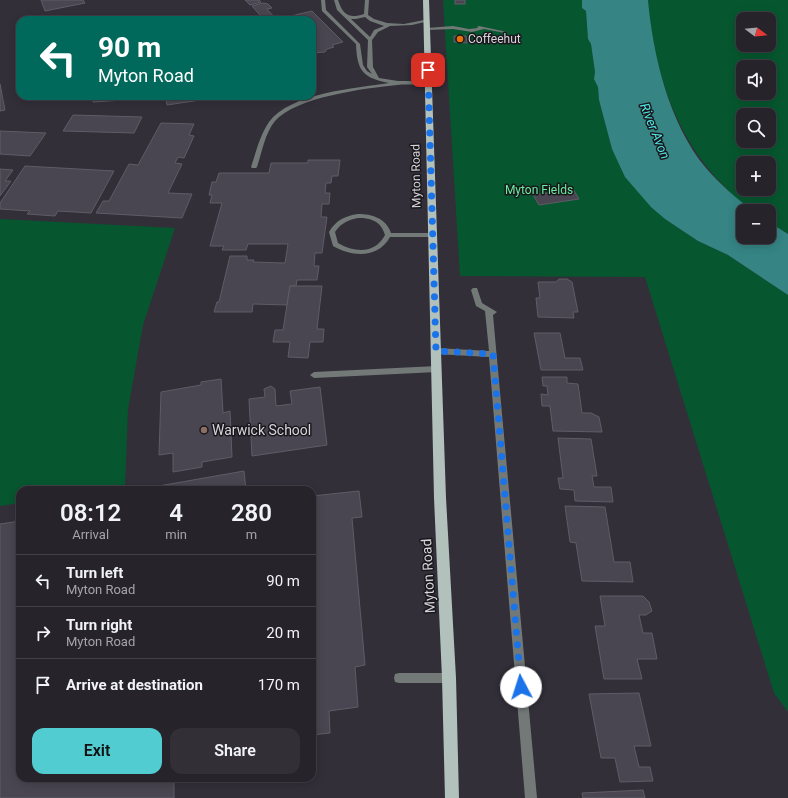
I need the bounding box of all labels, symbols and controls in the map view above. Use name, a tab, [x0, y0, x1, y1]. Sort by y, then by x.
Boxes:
north arrow	[736, 12, 776, 52]
map controls	[736, 12, 776, 244]
text: 90 m	[98, 31, 161, 64]
icon: left	[32, 32, 84, 84]
place label: Coffeehut	[468, 32, 521, 46]
marker: Coffeehut	[455, 34, 465, 44]
pin	[411, 53, 445, 87]
icon: arrive	[417, 59, 439, 81]
button: sound	[736, 60, 776, 100]
text: Myton Road	[98, 65, 194, 86]
water label: River Avon	[637, 101, 673, 161]
button: search	[736, 108, 776, 148]
street label: Myton Road	[408, 144, 424, 208]
button: +	[736, 156, 776, 196]
park label: Myton Fields	[505, 183, 573, 197]
button: −	[736, 204, 776, 244]
place label: Warwick School	[212, 422, 311, 438]
marker: Warwick School	[199, 425, 209, 435]
text: 08:12	[60, 499, 121, 527]
text: 4	[169, 499, 183, 527]
text: 280	[231, 499, 272, 527]
text: Arrival	[72, 527, 109, 542]
text: min	[165, 527, 187, 542]
text: m	[246, 527, 257, 542]
street label: Myton Road	[418, 538, 438, 614]
text: Turn left	[66, 564, 123, 582]
icon: left	[32, 570, 54, 592]
text: 90 m	[266, 572, 300, 590]
text: Myton Road	[66, 582, 135, 597]
text: Turn right	[66, 616, 132, 634]
icon: right	[32, 622, 54, 644]
text: 20 m	[266, 624, 300, 642]
text: Myton Road	[66, 634, 135, 649]
position arrow	[500, 666, 542, 708]
icon: arrive	[32, 674, 54, 696]
text: Arrive at destination	[66, 676, 203, 694]
text: 170 m	[258, 676, 300, 694]
button: Exit	[32, 728, 162, 774]
button: Share	[170, 728, 300, 774]

